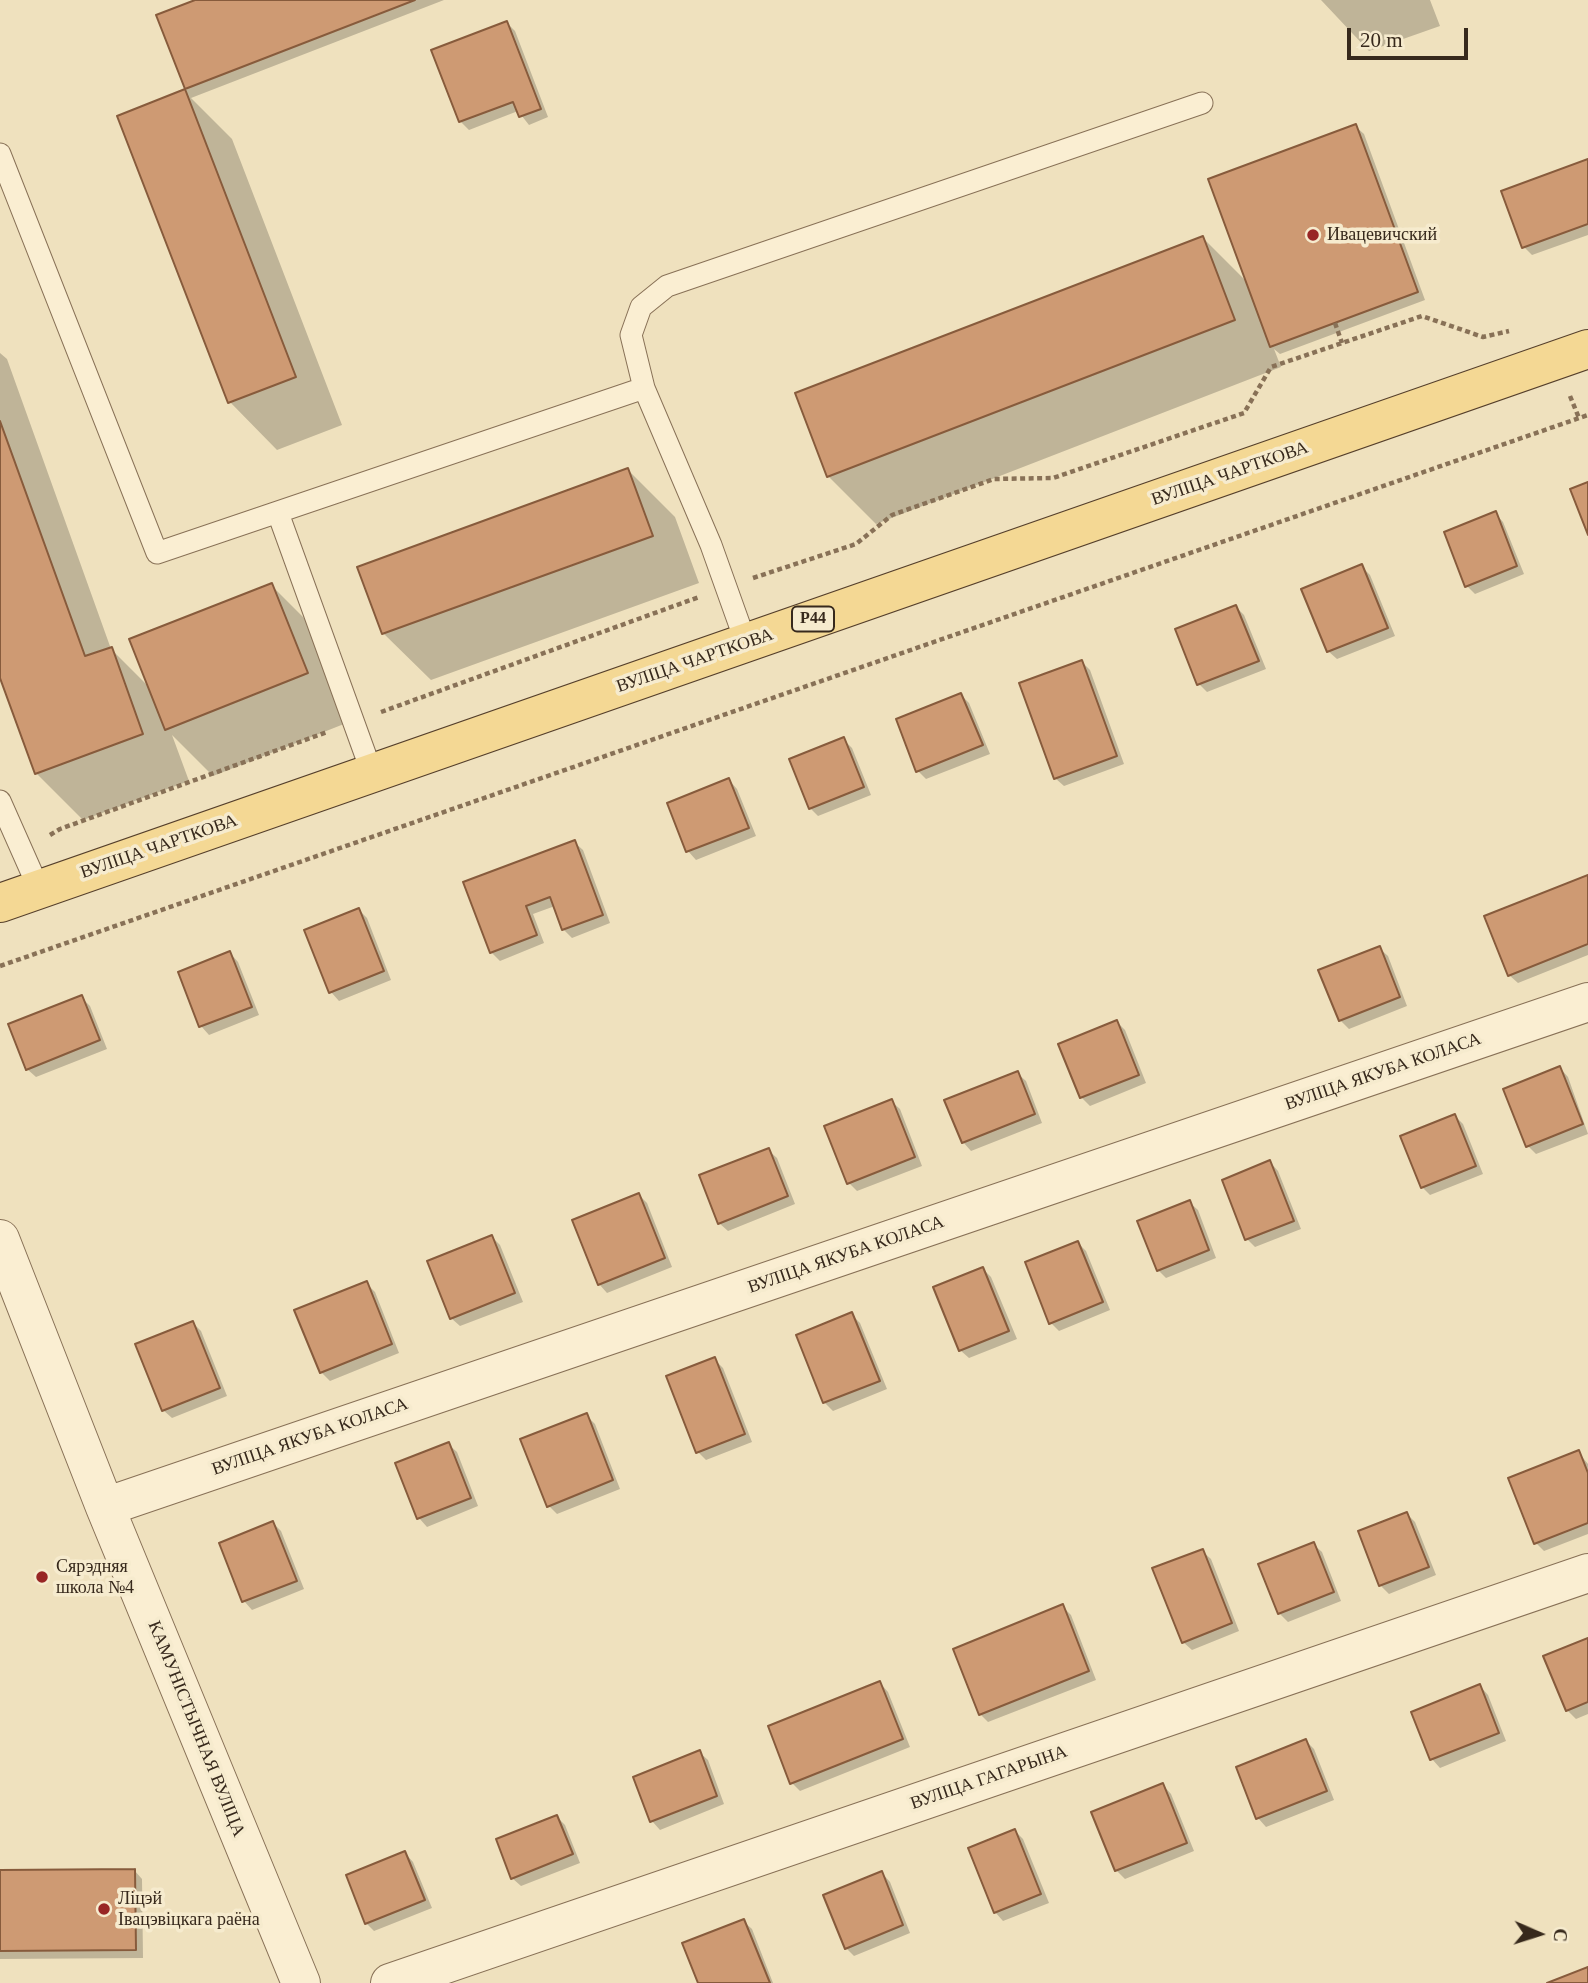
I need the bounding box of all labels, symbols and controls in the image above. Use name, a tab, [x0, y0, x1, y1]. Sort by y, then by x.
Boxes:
scale bar	[1350, 14, 1471, 58]
text: 20 m	[1360, 28, 1403, 52]
place label: Ивацевичский	[1327, 224, 1437, 246]
marker: Ивацевичский	[1305, 227, 1321, 243]
street label: ВУЛІЦА ЧАРТКОВА	[1149, 437, 1311, 511]
road number: Р44	[792, 606, 834, 632]
street label: ВУЛІЦА ЧАРТКОВА	[614, 624, 776, 698]
street label: ВУЛІЦА ЧАРТКОВА	[78, 810, 240, 884]
street label: ВУЛІЦА ЯКУБА КОЛАСА	[1282, 1028, 1484, 1116]
street label: ВУЛІЦА ЯКУБА КОЛАСА	[745, 1211, 947, 1299]
street label: ВУЛІЦА ЯКУБА КОЛАСА	[209, 1393, 411, 1481]
place label: Сярэдняя школа №4	[56, 1556, 134, 1598]
marker: Сярэдняя школа №4	[34, 1569, 50, 1585]
street label: КАМУНІСТЫЧНАЯ ВУЛІЦА	[143, 1618, 249, 1840]
street label: ВУЛІЦА ГАГАРЫНА	[908, 1741, 1070, 1815]
place label: Ліцэй Івацэвіцкага раёна	[118, 1888, 260, 1930]
north arrow	[1504, 1899, 1574, 1969]
marker: Ліцэй Івацэвіцкага раёна	[96, 1901, 112, 1917]
text: С	[1550, 1928, 1571, 1943]

